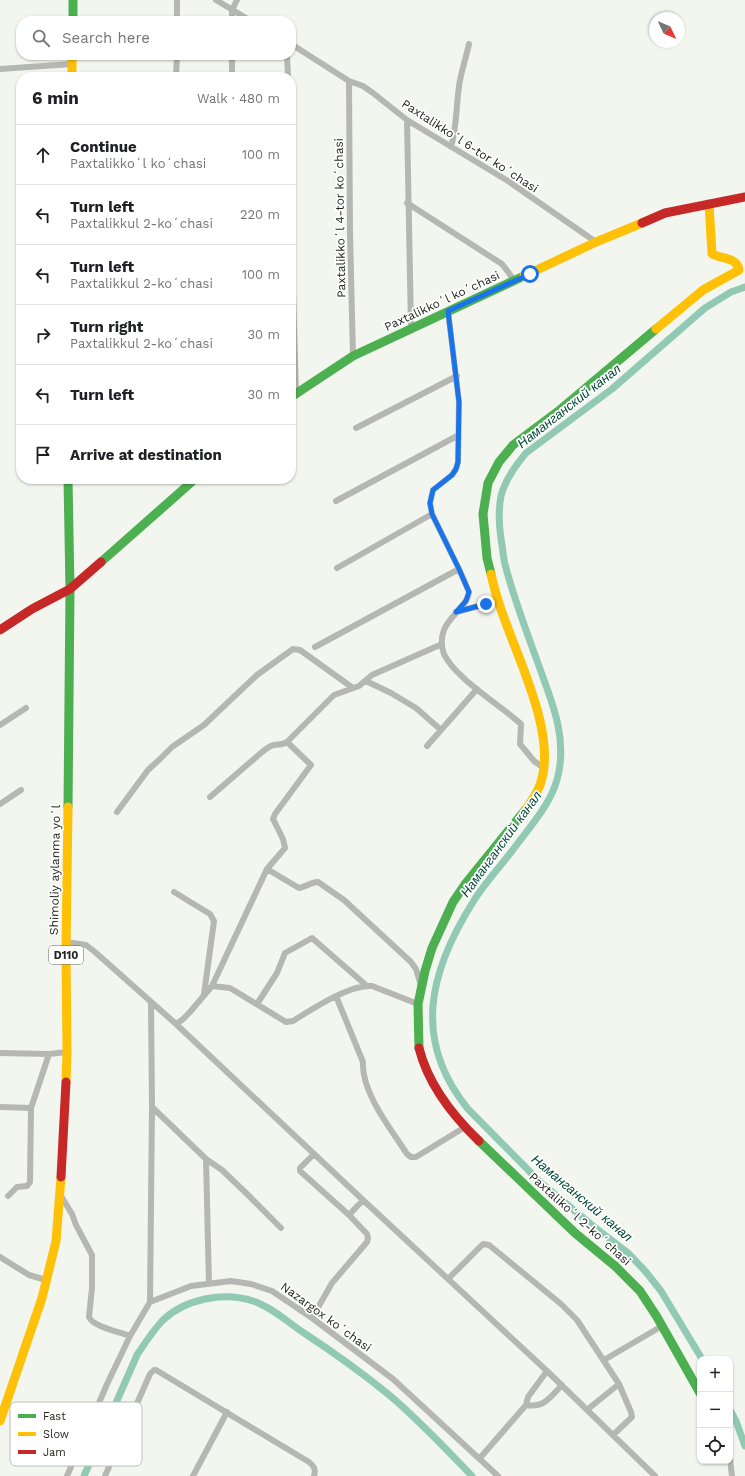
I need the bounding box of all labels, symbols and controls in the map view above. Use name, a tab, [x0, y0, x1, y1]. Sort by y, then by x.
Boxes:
north arrow	[649, 12, 685, 48]
search box	[16, 16, 296, 60]
icon: search	[30, 27, 52, 49]
text: Search here	[62, 29, 150, 47]
text: 6 min	[32, 88, 79, 108]
text: Walk · 480 m	[197, 91, 280, 106]
street label: Paxtalikkoʻl 6-tor koʻchasi	[399, 97, 541, 195]
text: Continue	[70, 138, 137, 156]
street label: Paxtalikkoʻl 4-tor koʻchasi	[332, 138, 348, 298]
icon: ahead	[32, 144, 54, 166]
text: 100 m	[242, 147, 280, 162]
text: Paxtalikkoʻl koʻchasi	[70, 156, 206, 171]
text: Turn left	[70, 198, 134, 216]
icon: left	[32, 204, 54, 226]
text: 220 m	[240, 207, 280, 222]
text: Paxtalikkul 2-koʻchasi	[70, 216, 213, 231]
text: Turn left	[70, 258, 134, 276]
icon: left	[32, 264, 54, 286]
route start	[521, 265, 539, 283]
text: 100 m	[242, 267, 280, 282]
street label: Paxtalikkoʻl koʻchasi	[382, 268, 502, 334]
text: Paxtalikkul 2-koʻchasi	[70, 276, 213, 291]
text: Turn right	[70, 318, 143, 336]
icon: right	[32, 324, 54, 346]
text: 30 m	[248, 327, 280, 342]
text: Paxtalikkul 2-koʻchasi	[70, 336, 213, 351]
water label: Наманганский канал	[514, 361, 624, 451]
icon: left	[32, 384, 54, 406]
text: Turn left	[70, 386, 134, 404]
text: 30 m	[248, 387, 280, 402]
icon: arrive	[32, 444, 54, 466]
text: Arrive at destination	[70, 446, 222, 464]
route end	[477, 595, 495, 613]
water label: Наманганский канал	[458, 788, 545, 900]
street label: Shimoliy aylanma yoʻl	[47, 804, 63, 935]
road number: D110	[49, 946, 83, 964]
water label: Наманганский канал	[529, 1151, 636, 1245]
street label: Paxtalikoʻl 2-koʻchasi	[526, 1170, 634, 1268]
street label: Nazargox koʻchasi	[278, 1279, 374, 1355]
map controls	[697, 1356, 733, 1464]
button: +	[697, 1356, 733, 1392]
button: −	[697, 1392, 733, 1428]
legend	[10, 1402, 142, 1466]
text: Fast	[43, 1410, 66, 1423]
text: Slow	[43, 1428, 69, 1441]
button: locate	[697, 1428, 733, 1464]
text: Jam	[43, 1446, 66, 1459]

